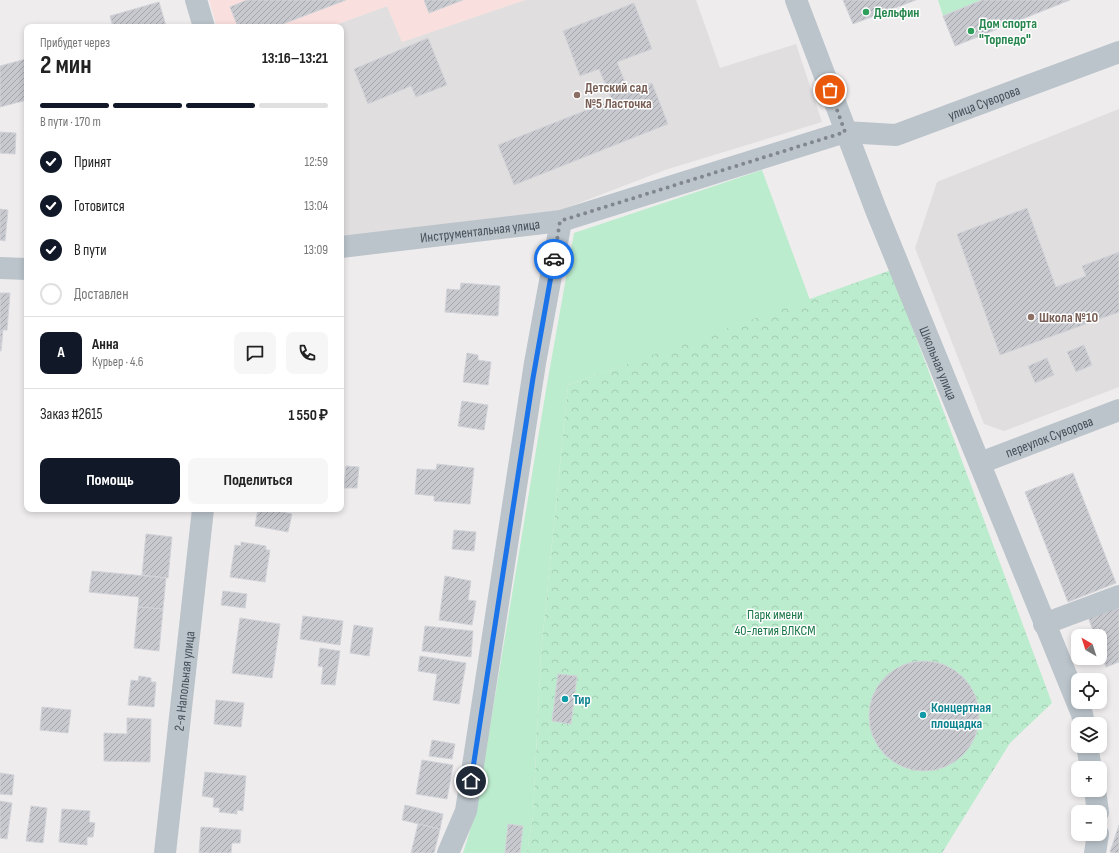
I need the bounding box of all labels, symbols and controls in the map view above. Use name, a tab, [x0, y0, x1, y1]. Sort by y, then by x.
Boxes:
place label: Дельфин	[874, 4, 919, 21]
marker: Дельфин	[861, 7, 871, 17]
place label: Дом спорта "Торпедо"	[979, 15, 1037, 48]
marker: Дом спорта "Торпедо"	[966, 26, 976, 36]
text: Прибудет через	[40, 35, 110, 51]
text: 13:16–13:21	[262, 49, 328, 68]
text: 2 мин	[40, 50, 92, 81]
pin	[813, 73, 847, 107]
place label: Детский сад №5 Ласточка	[585, 79, 652, 112]
icon: bag	[819, 79, 841, 101]
street label: улица Суворова	[946, 82, 1022, 124]
marker: Детский сад №5 Ласточка	[572, 90, 582, 100]
text: В пути · 170 m	[40, 114, 101, 130]
icon: check	[40, 151, 62, 173]
text: Принят	[74, 153, 111, 172]
text: 12:59	[305, 154, 328, 170]
icon: check	[40, 195, 62, 217]
text: Готовится	[74, 197, 125, 216]
text: 13:04	[304, 198, 328, 214]
street label: Инструментальная улица	[419, 216, 541, 247]
icon: check	[40, 239, 62, 261]
courier	[534, 239, 574, 279]
text: В пути	[74, 241, 106, 260]
text: 13:09	[304, 242, 328, 258]
icon: car	[543, 248, 565, 270]
text: Доставлен	[74, 285, 128, 304]
place label: Школа №10	[1039, 309, 1098, 326]
marker: Школа №10	[1026, 312, 1036, 322]
street label: Школьная улица	[915, 324, 961, 403]
button: chat	[234, 332, 276, 374]
button: phone	[286, 332, 328, 374]
text: Анна	[92, 335, 119, 354]
text: А	[57, 343, 65, 362]
text: Курьер · 4.6	[92, 354, 143, 370]
text: Заказ #2615	[40, 405, 103, 424]
text: 1 550 ₽	[288, 406, 328, 425]
street label: переулок Суворова	[1003, 413, 1096, 462]
button: Помощь	[40, 458, 180, 504]
button: Поделиться	[188, 458, 328, 504]
park label: Парк имени 40-летия ВЛКСМ	[734, 606, 816, 639]
north arrow	[1071, 629, 1107, 665]
map controls	[1071, 629, 1107, 841]
street label: 2-я Напольная улица	[171, 630, 198, 732]
button: locate	[1071, 673, 1107, 709]
place label: Тир	[573, 691, 591, 708]
marker: Тир	[560, 694, 570, 704]
place label: Концертная площадка	[931, 699, 991, 732]
marker: Концертная площадка	[918, 710, 928, 720]
button: layers	[1071, 717, 1107, 753]
button: +	[1071, 761, 1107, 797]
pin	[454, 764, 488, 798]
icon: home	[460, 770, 482, 792]
button: −	[1071, 805, 1107, 841]

